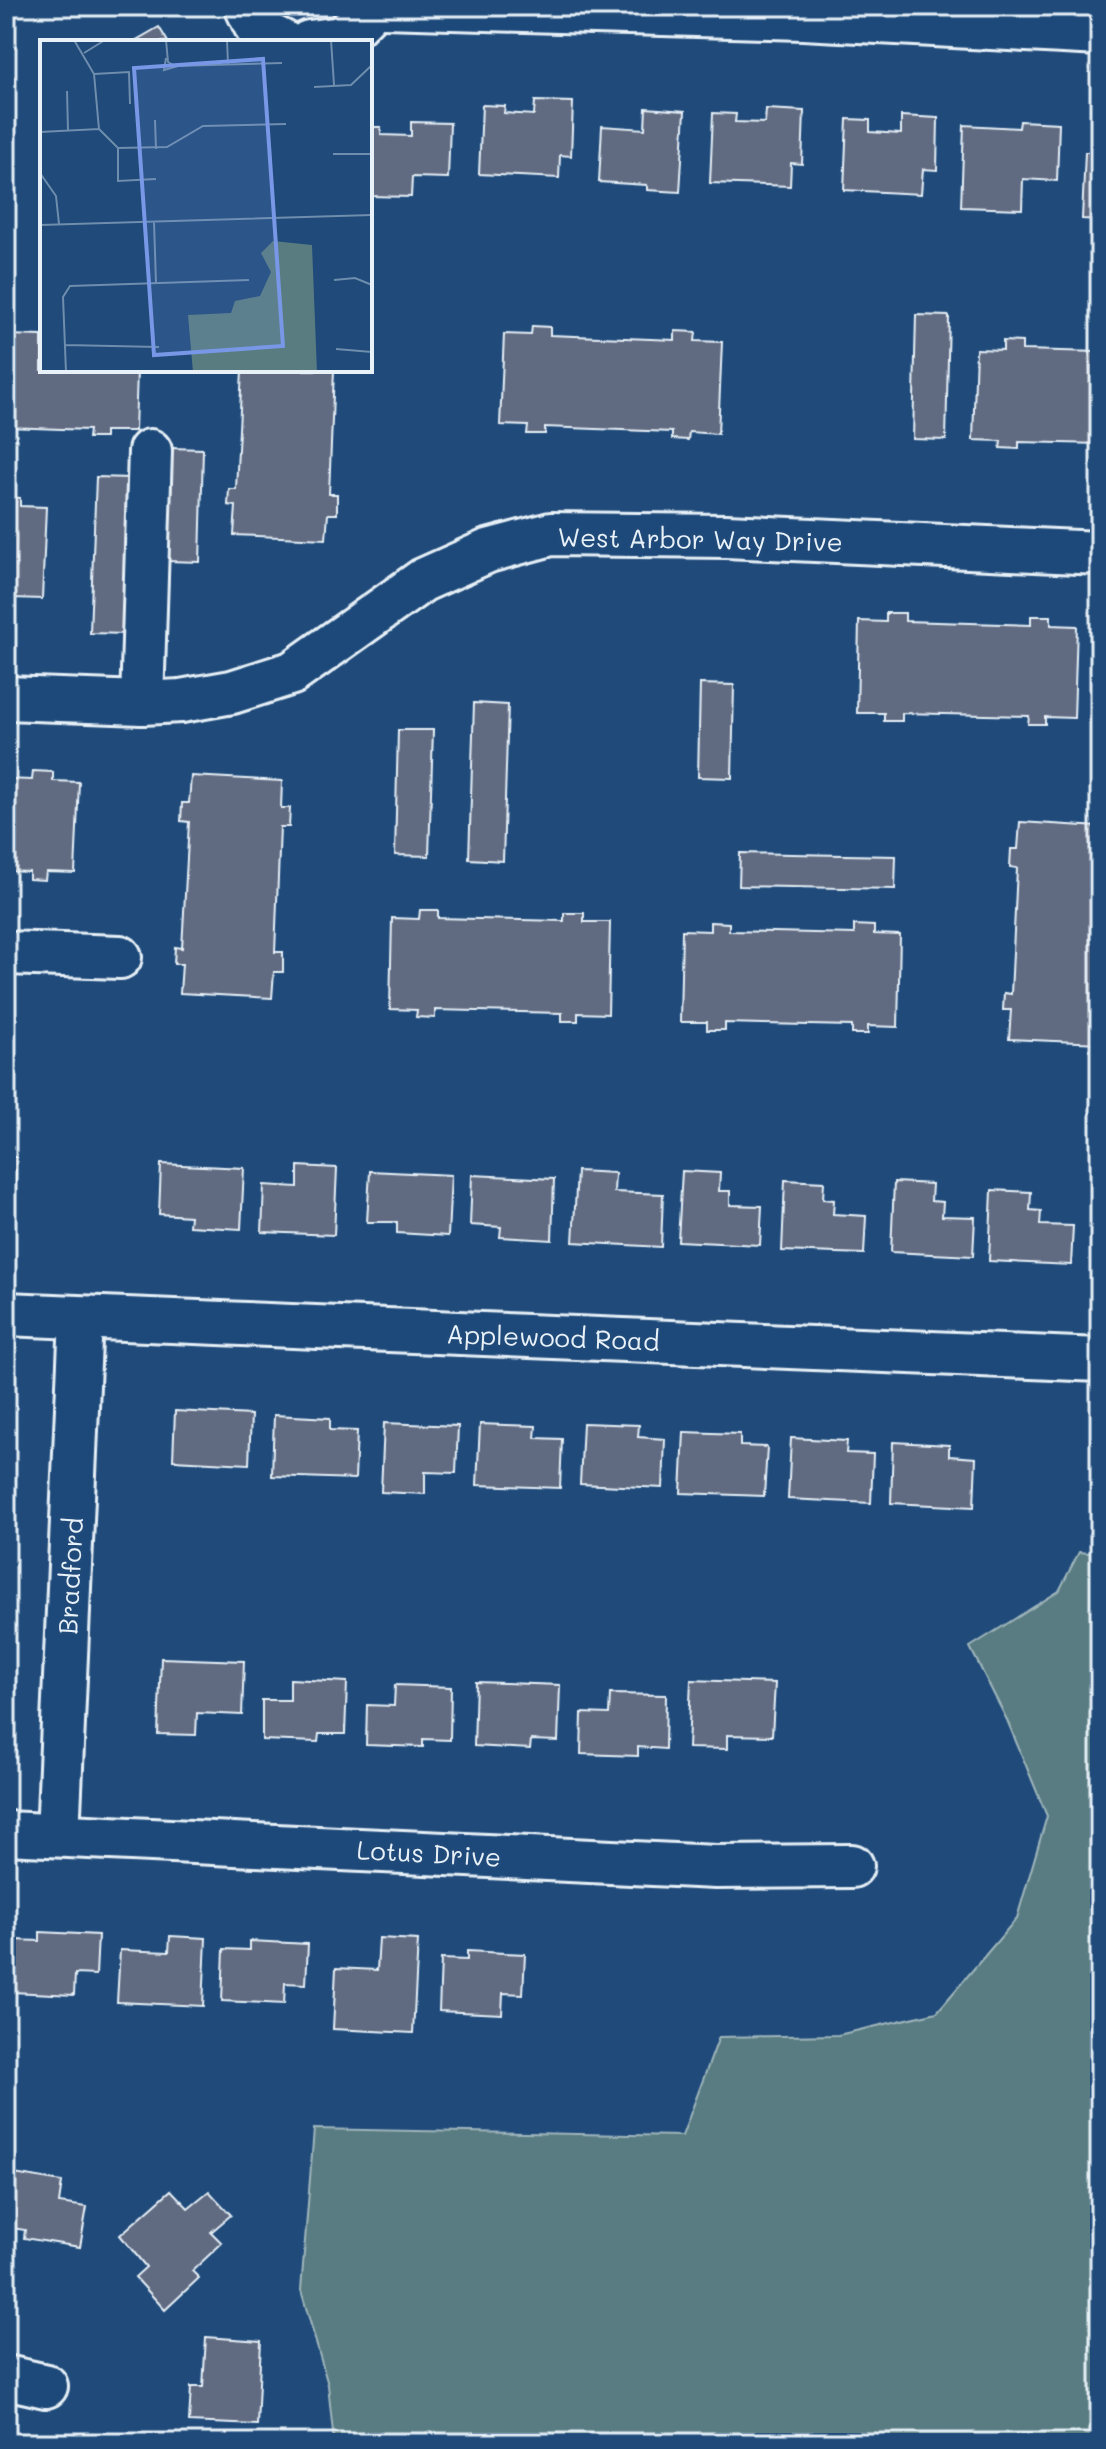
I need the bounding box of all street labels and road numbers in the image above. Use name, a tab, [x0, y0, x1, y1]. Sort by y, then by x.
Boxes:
street label: West Arbor Way Drive	[557, 520, 843, 558]
street label: Applewood Road	[446, 1316, 660, 1358]
street label: Bradford	[50, 1517, 90, 1635]
street label: Lotus Drive	[356, 1832, 502, 1874]

